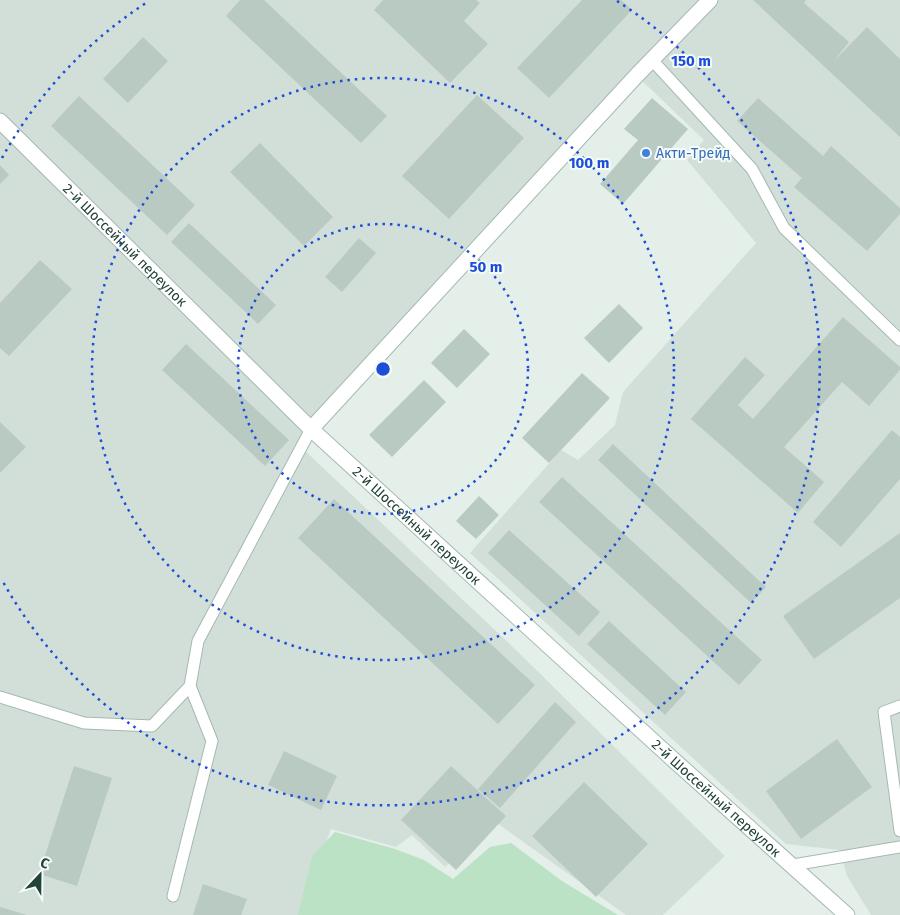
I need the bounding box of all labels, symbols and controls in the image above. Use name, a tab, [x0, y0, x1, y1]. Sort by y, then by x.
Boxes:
text: 150 m	[671, 52, 711, 70]
place label: Акти-Трейд	[656, 145, 731, 162]
marker: Акти-Трейд	[640, 147, 652, 159]
text: 100 m	[569, 154, 609, 172]
street label: 2-й Шоссейный переулок	[59, 180, 191, 311]
text: 50 m	[469, 258, 503, 276]
centre of rings	[374, 360, 392, 378]
street label: 2-й Шоссейный переулок	[349, 463, 485, 589]
street label: 2-й Шоссейный переулок	[648, 736, 785, 861]
north arrow	[15, 850, 65, 900]
text: С	[38, 854, 52, 873]

